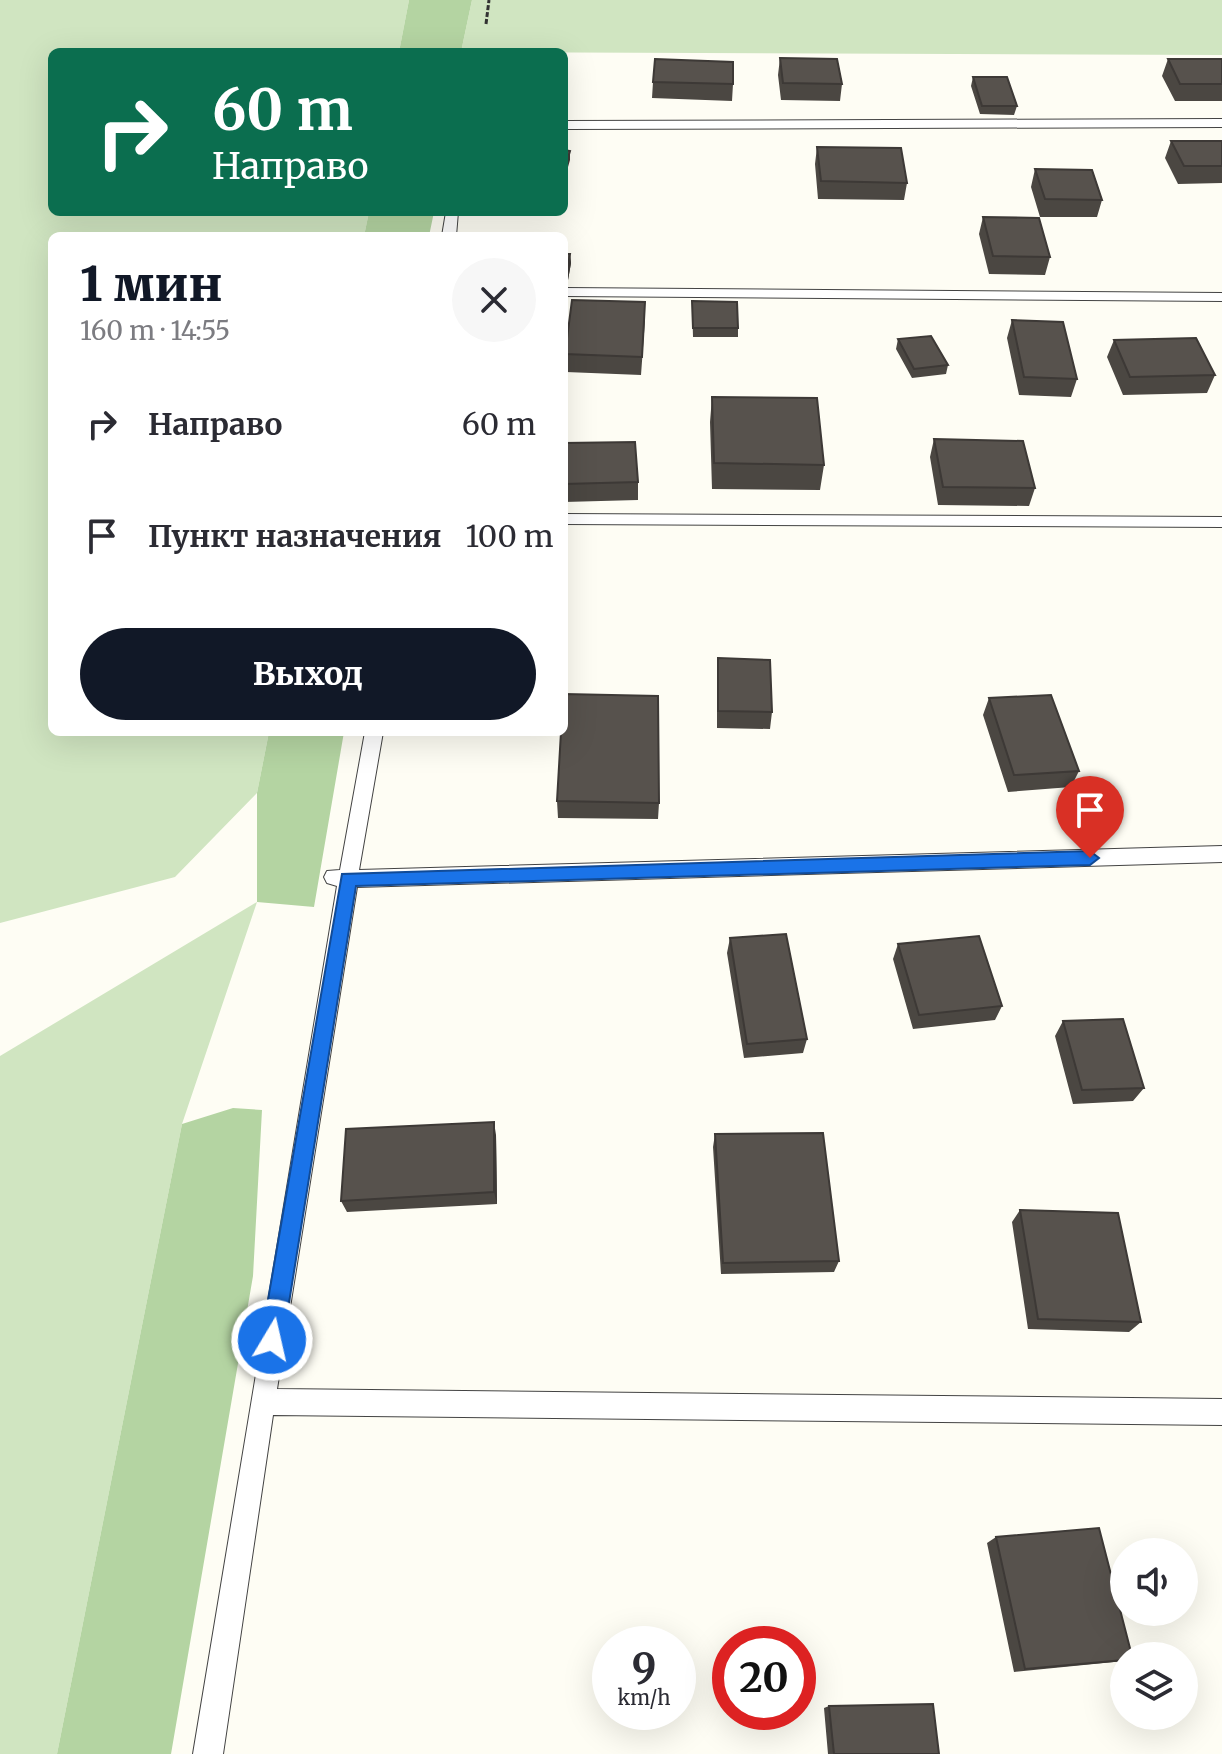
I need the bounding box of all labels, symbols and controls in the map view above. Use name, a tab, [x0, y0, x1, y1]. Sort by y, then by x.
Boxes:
text: 60 m	[212, 75, 353, 145]
icon: right	[80, 80, 184, 184]
text: Направо	[212, 144, 368, 189]
text: 1 мин	[80, 254, 223, 314]
button: close	[452, 258, 536, 342]
text: 160 m · 14:55	[80, 314, 230, 347]
icon: right	[80, 402, 124, 446]
text: Направо	[148, 405, 282, 443]
text: 60 m	[462, 405, 536, 443]
icon: arrive	[80, 514, 124, 558]
text: Пункт назначения	[148, 517, 442, 555]
text: 100 m	[466, 517, 554, 555]
button: Выход	[80, 628, 536, 720]
pin	[1056, 776, 1124, 858]
icon: arrive	[1068, 788, 1112, 832]
position arrow	[230, 1298, 314, 1382]
map controls	[1110, 1538, 1198, 1730]
button: sound	[1110, 1538, 1198, 1626]
speed limit sign: 20	[712, 1626, 816, 1730]
button: layers	[1110, 1642, 1198, 1730]
text: 9	[632, 1643, 656, 1693]
text: km/h	[618, 1685, 670, 1710]

